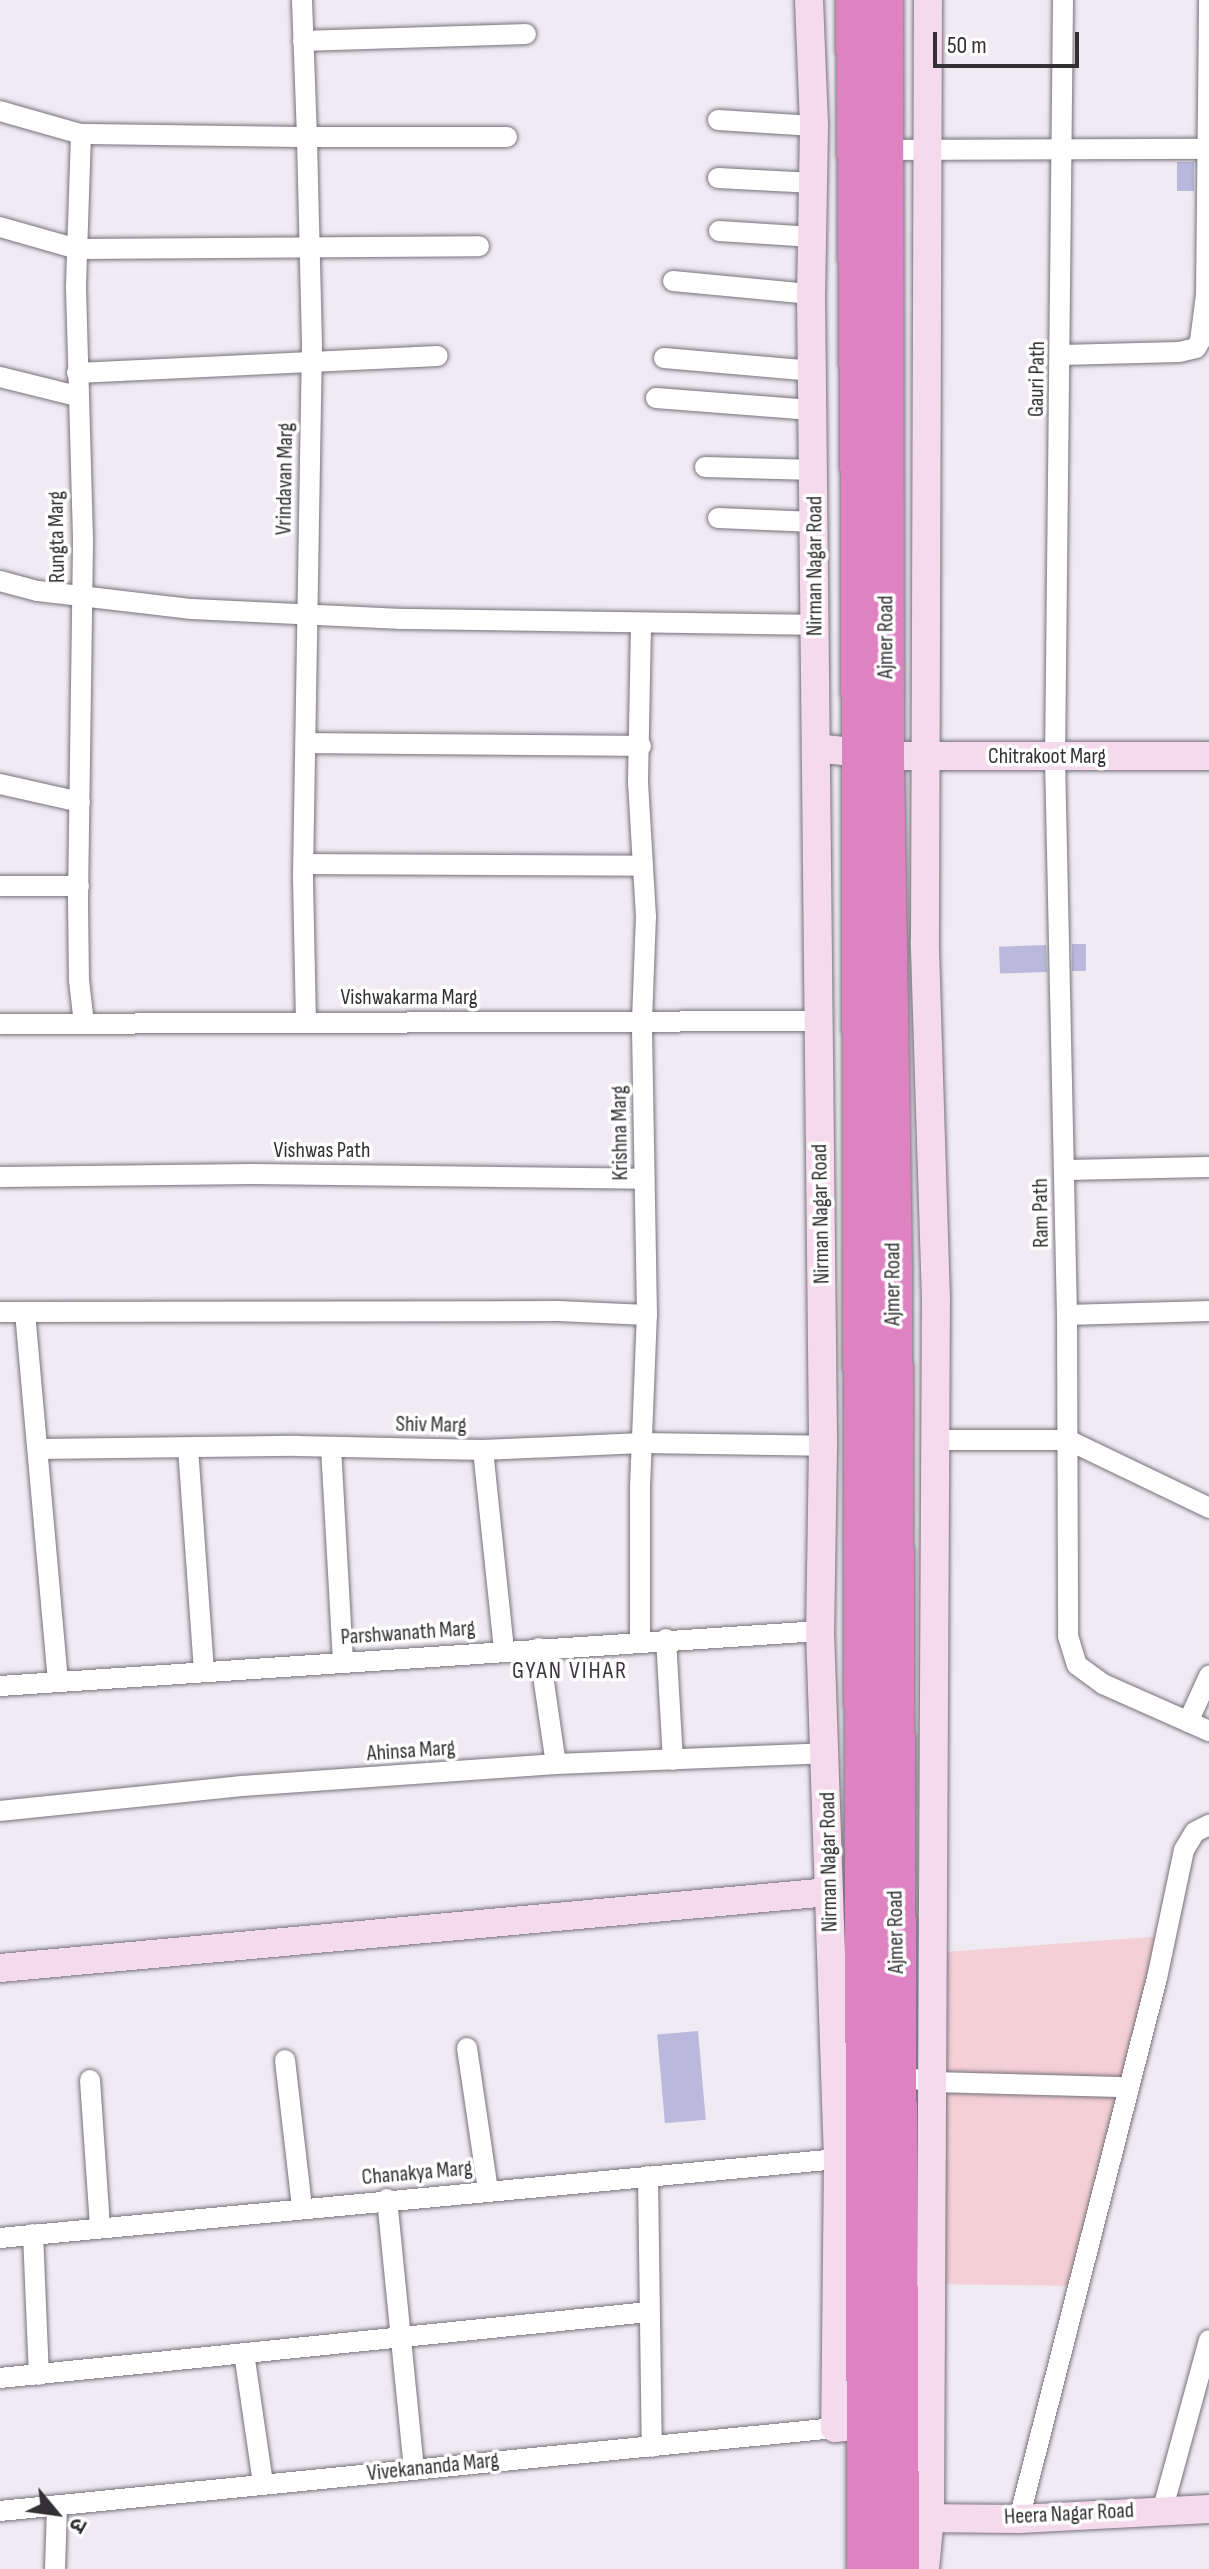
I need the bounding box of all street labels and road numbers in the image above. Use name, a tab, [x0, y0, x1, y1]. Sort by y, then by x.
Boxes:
street label: Gauri Path	[1023, 341, 1051, 417]
street label: Vrindavan Marg	[271, 423, 299, 535]
street label: Rungta Marg	[43, 491, 71, 583]
street label: Nirman Nagar Road	[802, 496, 828, 636]
street label: Ajmer Road	[873, 595, 899, 679]
street label: Chitrakoot Marg	[988, 744, 1106, 770]
street label: Vishwakarma Marg	[340, 985, 478, 1011]
street label: Krishna Marg	[606, 1085, 634, 1181]
street label: Vishwas Path	[274, 1138, 370, 1164]
street label: Nirman Nagar Road	[807, 1144, 835, 1284]
street label: Ram Path	[1027, 1178, 1055, 1248]
street label: Ajmer Road	[880, 1242, 906, 1326]
street label: Shiv Marg	[395, 1411, 467, 1439]
street label: Parshwanath Marg	[340, 1615, 476, 1651]
street label: Ahinsa Marg	[366, 1735, 456, 1767]
street label: Nirman Nagar Road	[815, 1792, 843, 1932]
street label: Ajmer Road	[882, 1890, 910, 1974]
street label: Chanakya Marg	[361, 2155, 473, 2191]
street label: Vivekananda Marg	[366, 2447, 500, 2487]
street label: Heera Nagar Road	[1003, 2497, 1135, 2531]

